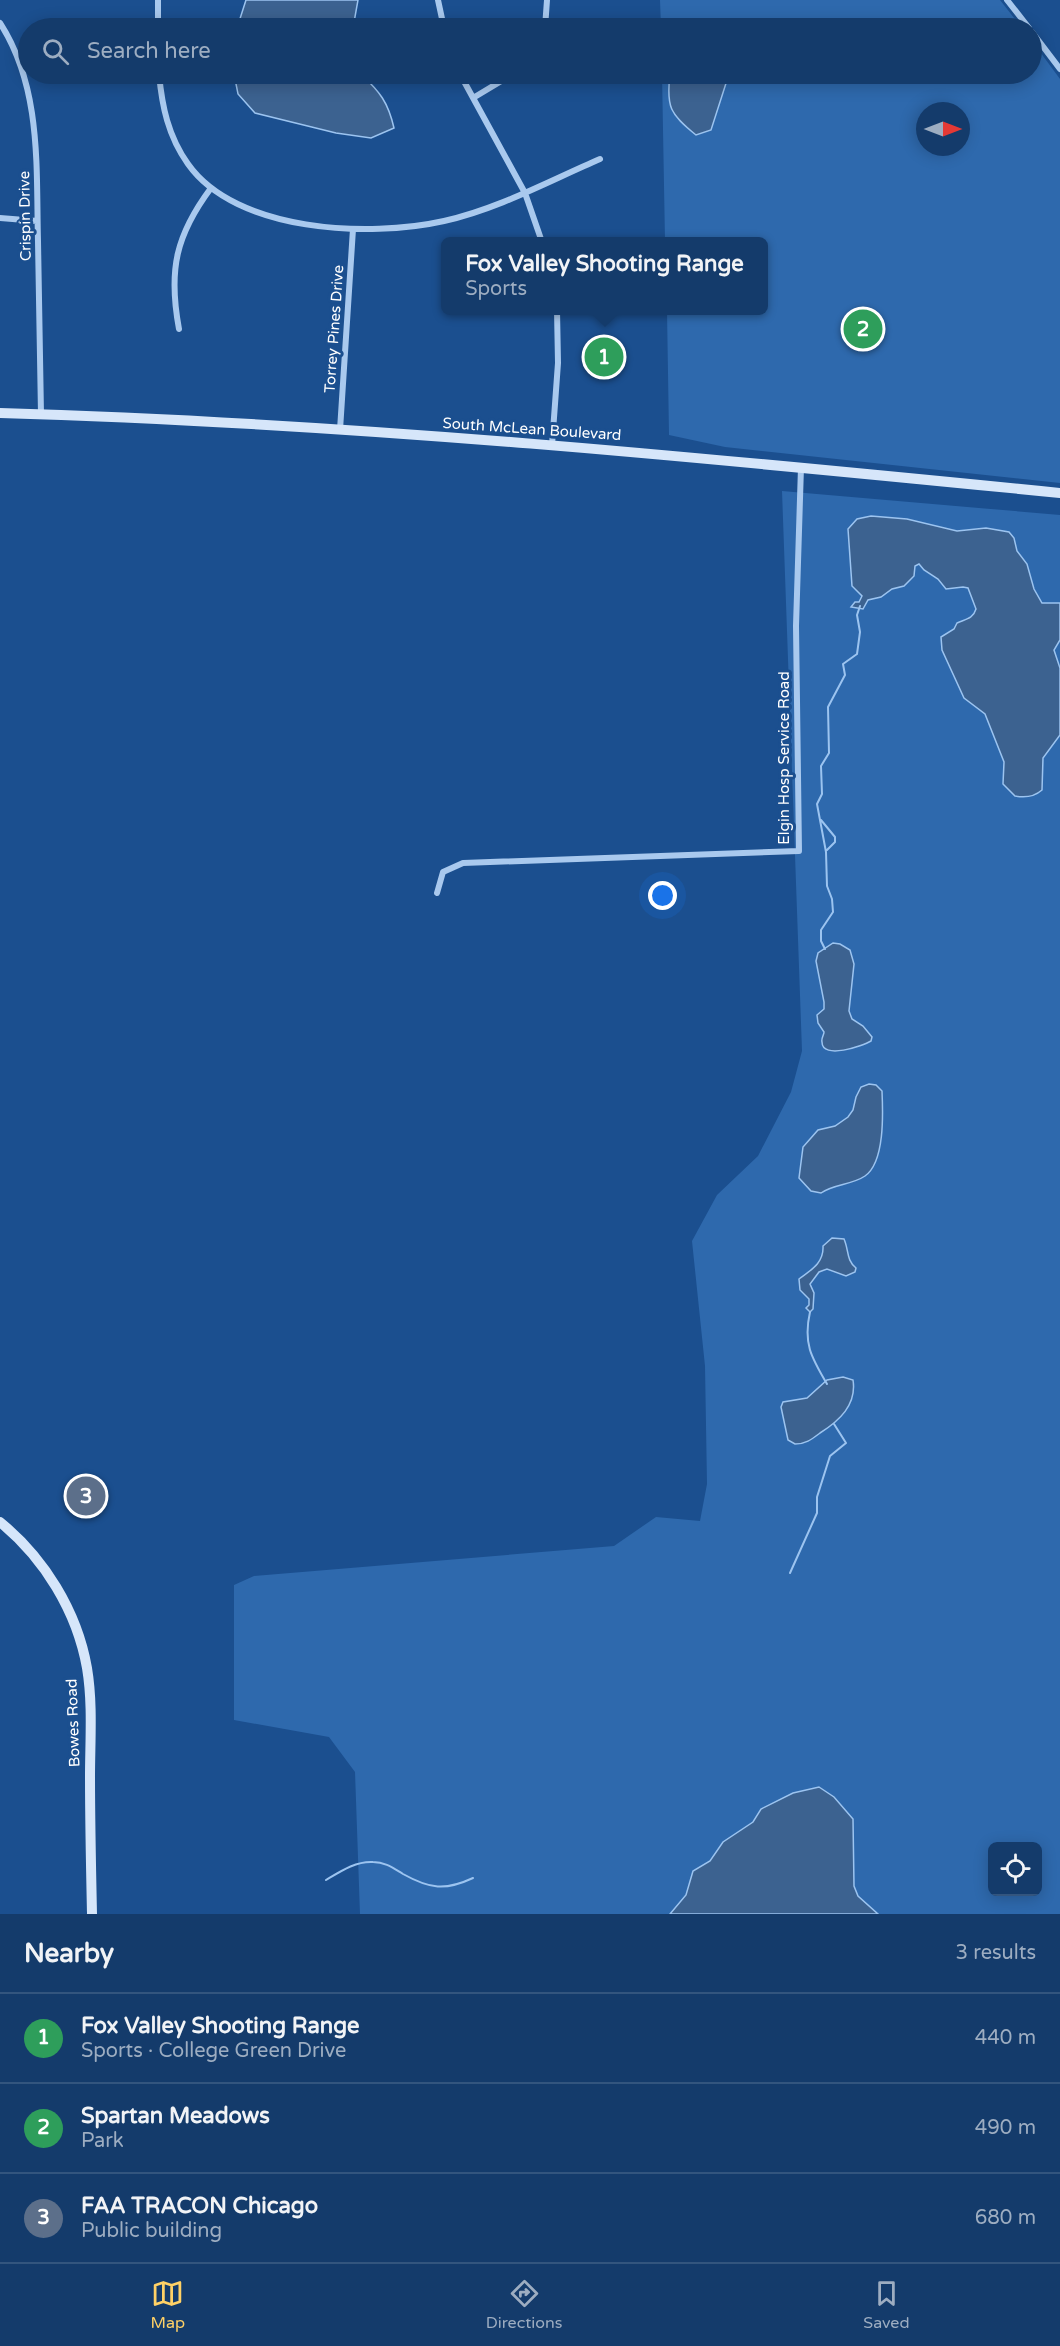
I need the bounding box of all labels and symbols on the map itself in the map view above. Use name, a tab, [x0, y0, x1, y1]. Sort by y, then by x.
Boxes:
north arrow	[916, 102, 970, 156]
street label: Crispin Drive	[15, 171, 35, 261]
street label: Torrey Pines Drive	[321, 264, 347, 394]
pin: 2	[844, 306, 882, 352]
pin: 1	[584, 334, 624, 380]
street label: South McLean Boulevard	[442, 414, 622, 444]
street label: Elgin Hosp Service Road	[775, 671, 793, 845]
your location	[648, 881, 677, 910]
pin: 3	[66, 1474, 106, 1518]
street label: Bowes Road	[62, 1679, 84, 1767]

